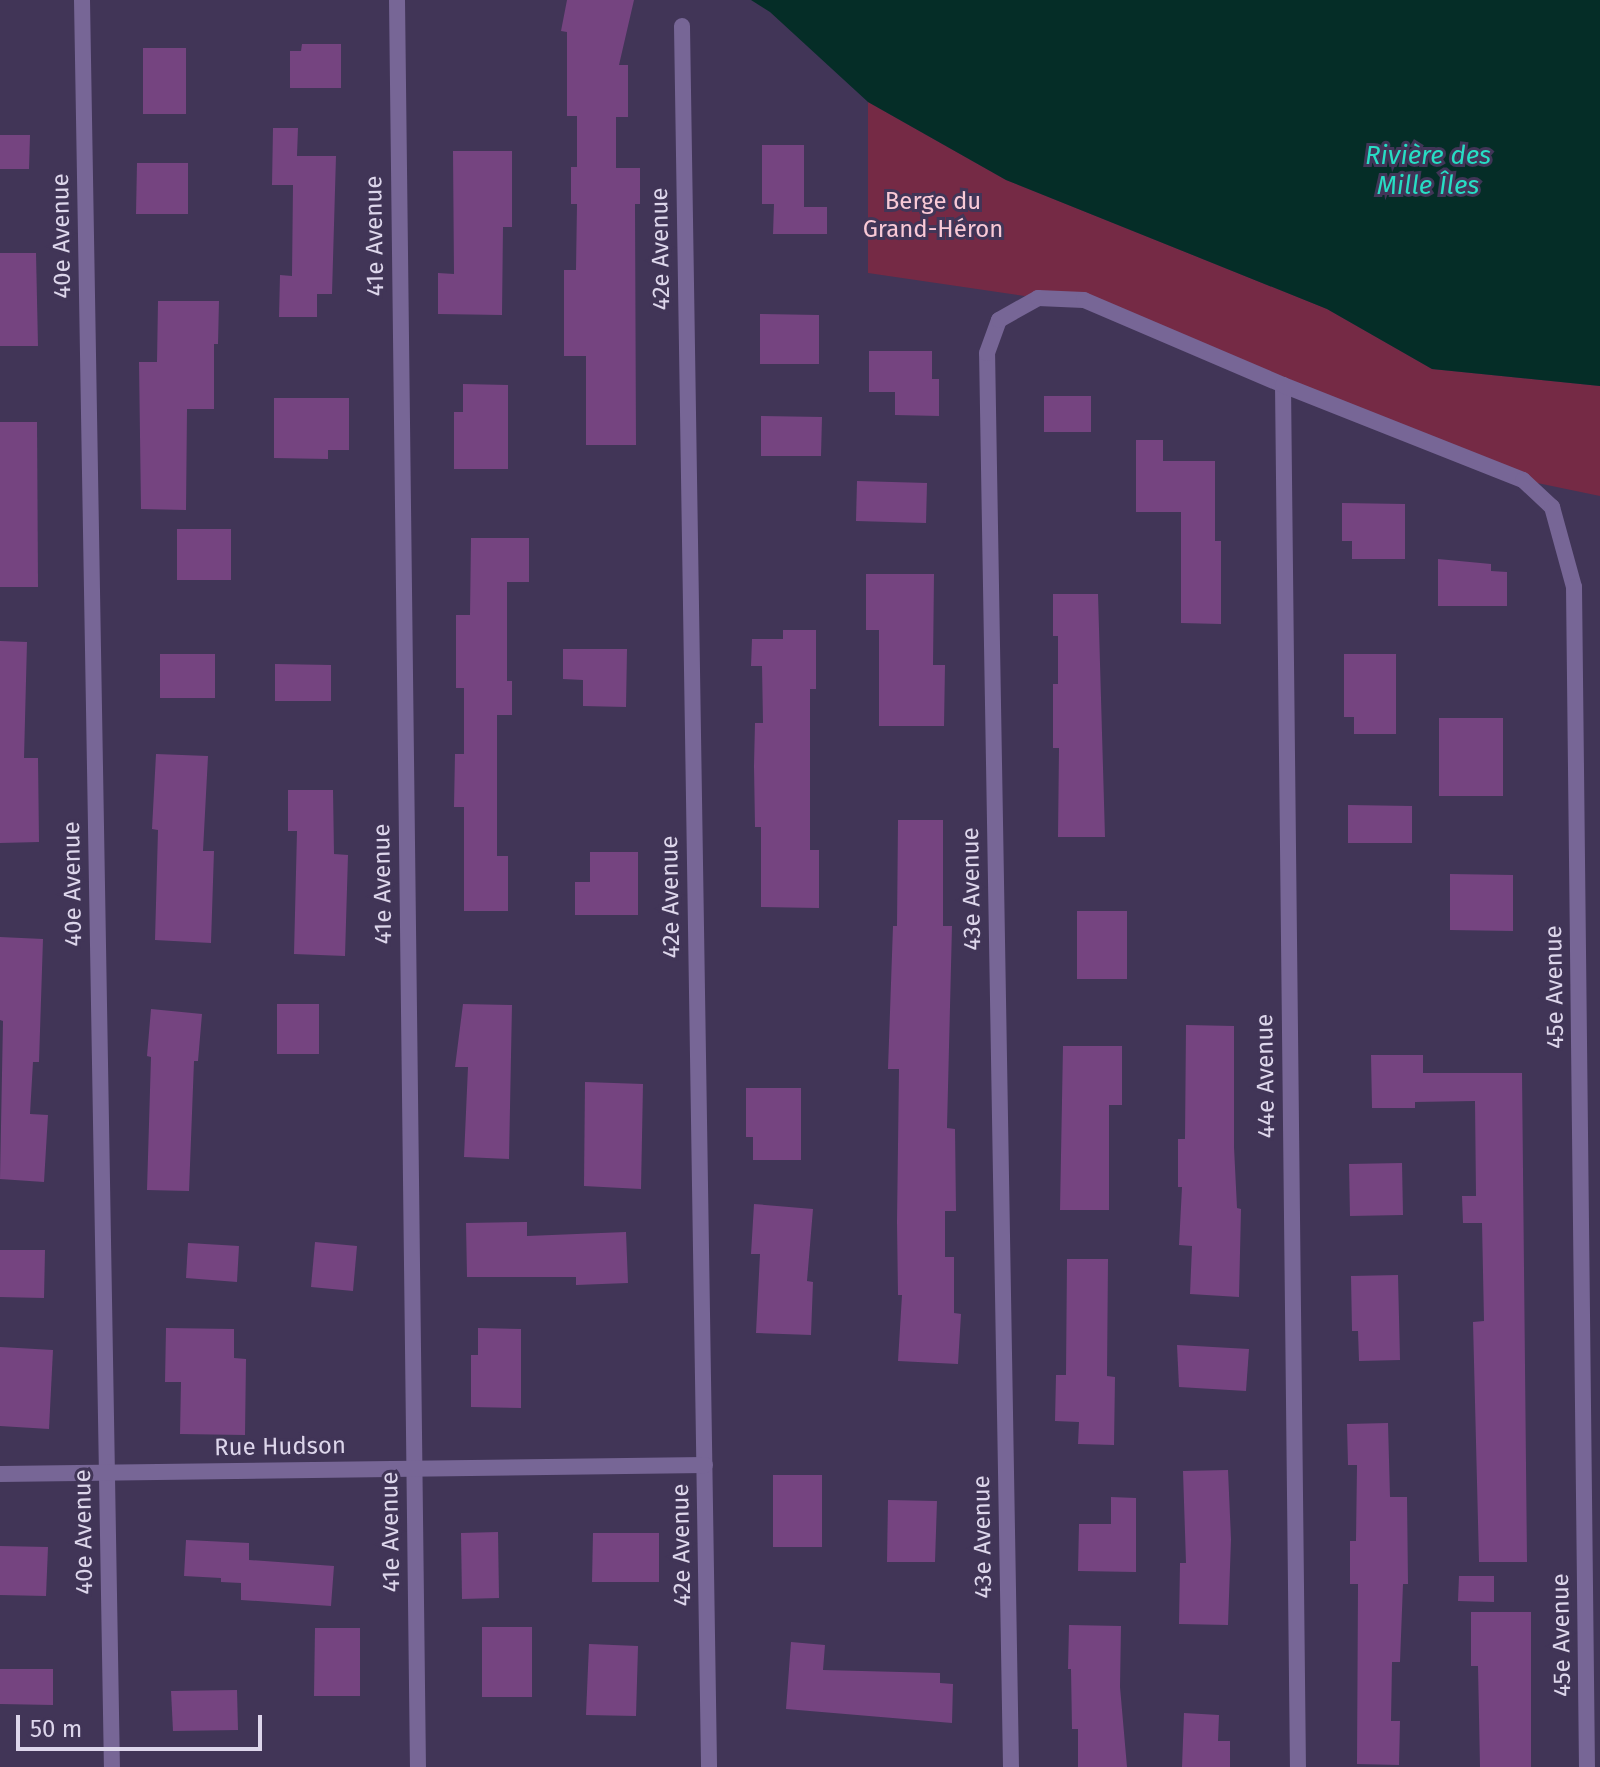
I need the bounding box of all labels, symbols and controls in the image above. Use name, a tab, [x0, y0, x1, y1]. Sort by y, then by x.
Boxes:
water label: Rivière des Mille Îles	[1365, 140, 1491, 202]
street label: 40e Avenue	[47, 173, 77, 299]
street label: 41e Avenue	[360, 175, 390, 297]
street label: 42e Avenue	[646, 187, 676, 311]
park label: Berge du Grand-Héron	[863, 188, 1003, 244]
street label: 40e Avenue	[58, 821, 88, 947]
street label: 41e Avenue	[368, 823, 398, 945]
street label: 43e Avenue	[957, 827, 987, 951]
street label: 42e Avenue	[656, 835, 686, 959]
street label: 45e Avenue	[1540, 925, 1570, 1049]
street label: 44e Avenue	[1251, 1013, 1281, 1139]
street label: Rue Hudson	[214, 1431, 346, 1463]
street label: 40e Avenue	[69, 1469, 99, 1595]
street label: 41e Avenue	[376, 1471, 406, 1593]
street label: 43e Avenue	[968, 1475, 998, 1599]
street label: 42e Avenue	[667, 1483, 697, 1607]
street label: 45e Avenue	[1547, 1573, 1577, 1697]
scale bar	[20, 1699, 266, 1749]
text: 50 m	[30, 1715, 82, 1743]

